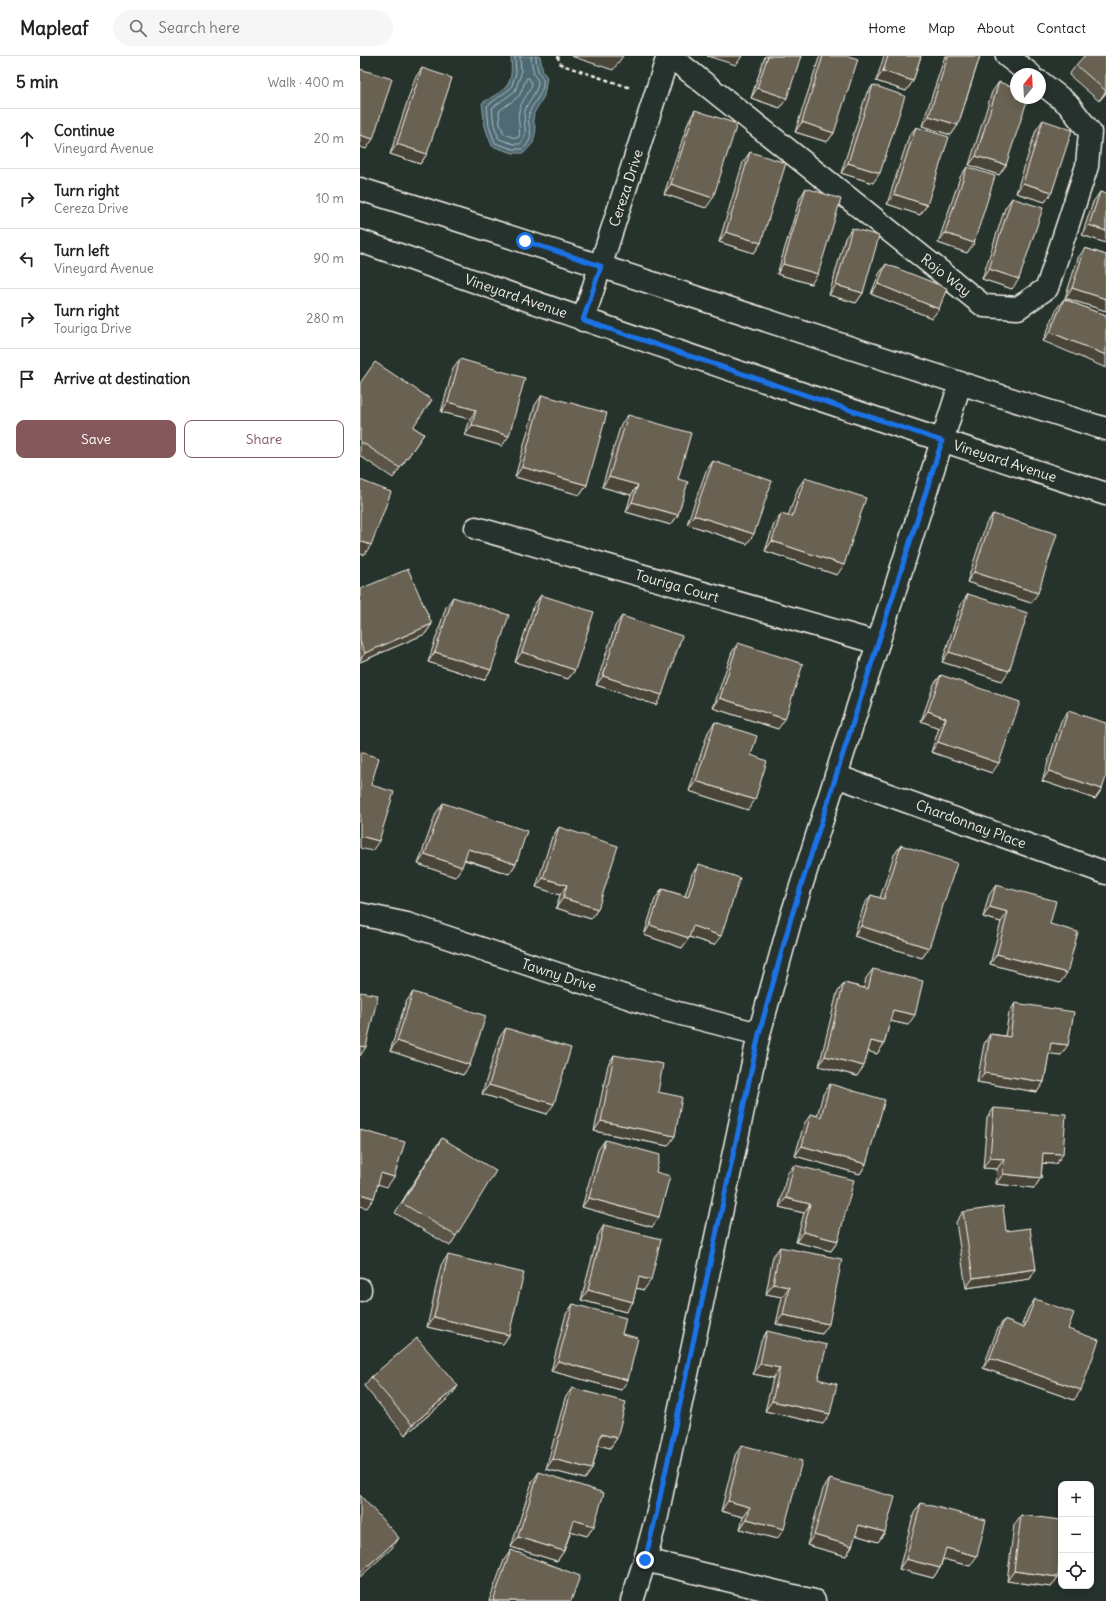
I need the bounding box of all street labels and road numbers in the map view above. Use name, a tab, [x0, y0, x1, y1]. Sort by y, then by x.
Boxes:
street label: Cereza Drive	[605, 147, 647, 229]
street label: Rojo Way	[917, 250, 975, 300]
street label: Vineyard Avenue	[462, 270, 570, 322]
street label: Vineyard Avenue	[951, 436, 1059, 486]
street label: Touriga Court	[633, 565, 721, 607]
street label: Chardonnay Place	[913, 796, 1029, 852]
street label: Tawny Drive	[519, 954, 599, 996]

